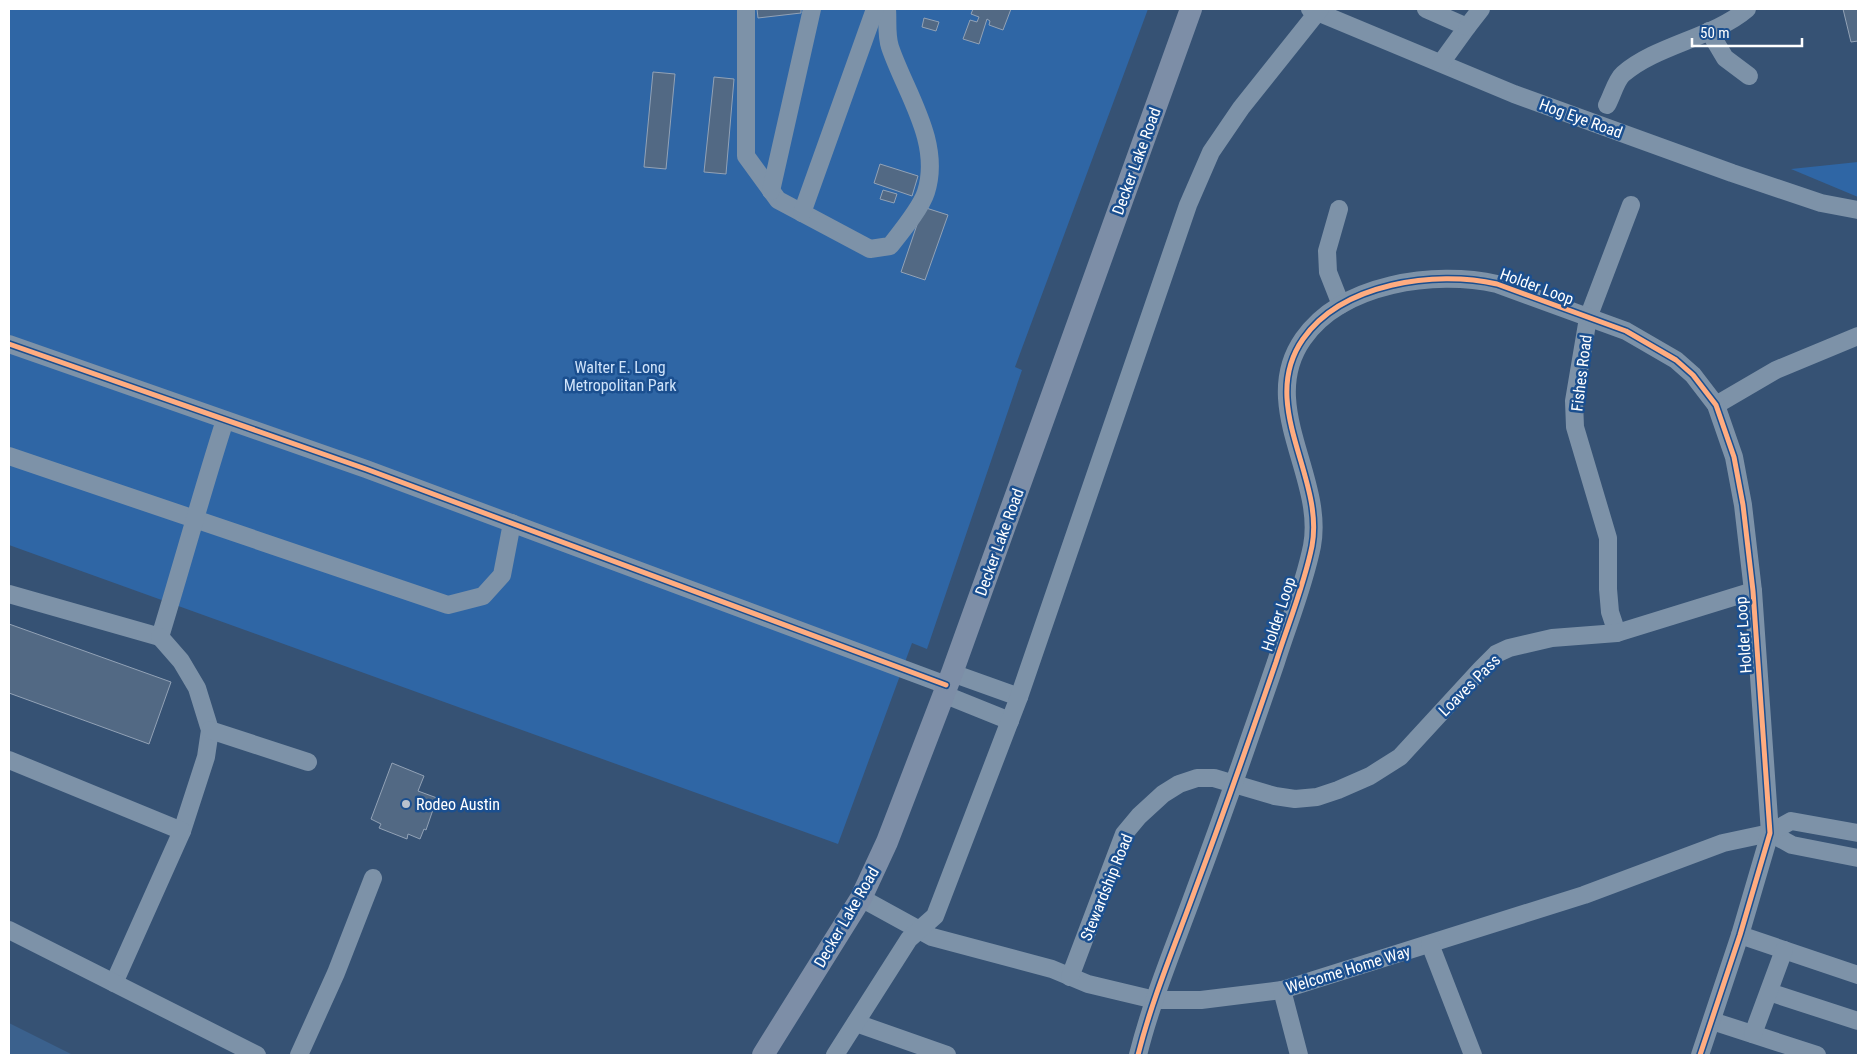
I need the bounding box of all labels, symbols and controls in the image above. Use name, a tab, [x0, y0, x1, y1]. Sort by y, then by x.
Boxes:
scale bar	[1692, 15, 1802, 47]
text: 50 m	[1700, 24, 1730, 42]
street label: Hog Eye Road	[1537, 95, 1625, 142]
street label: Decker Lake Road	[1108, 105, 1165, 217]
street label: Holder Loop	[1497, 264, 1576, 309]
street label: Fishes Road	[1567, 334, 1596, 412]
park label: Walter E. Long Metropolitan Park	[564, 358, 677, 395]
street label: Decker Lake Road	[971, 486, 1028, 598]
street label: Holder Loop	[1258, 574, 1299, 654]
street label: Holder Loop	[1731, 596, 1756, 674]
street label: Loaves Pass	[1435, 651, 1504, 720]
place label: Rodeo Austin	[416, 795, 500, 814]
marker: Rodeo Austin	[400, 798, 412, 810]
street label: Stewardship Road	[1076, 831, 1137, 943]
street label: Decker Lake Road	[810, 864, 883, 971]
street label: Welcome Home Way	[1284, 941, 1413, 997]

